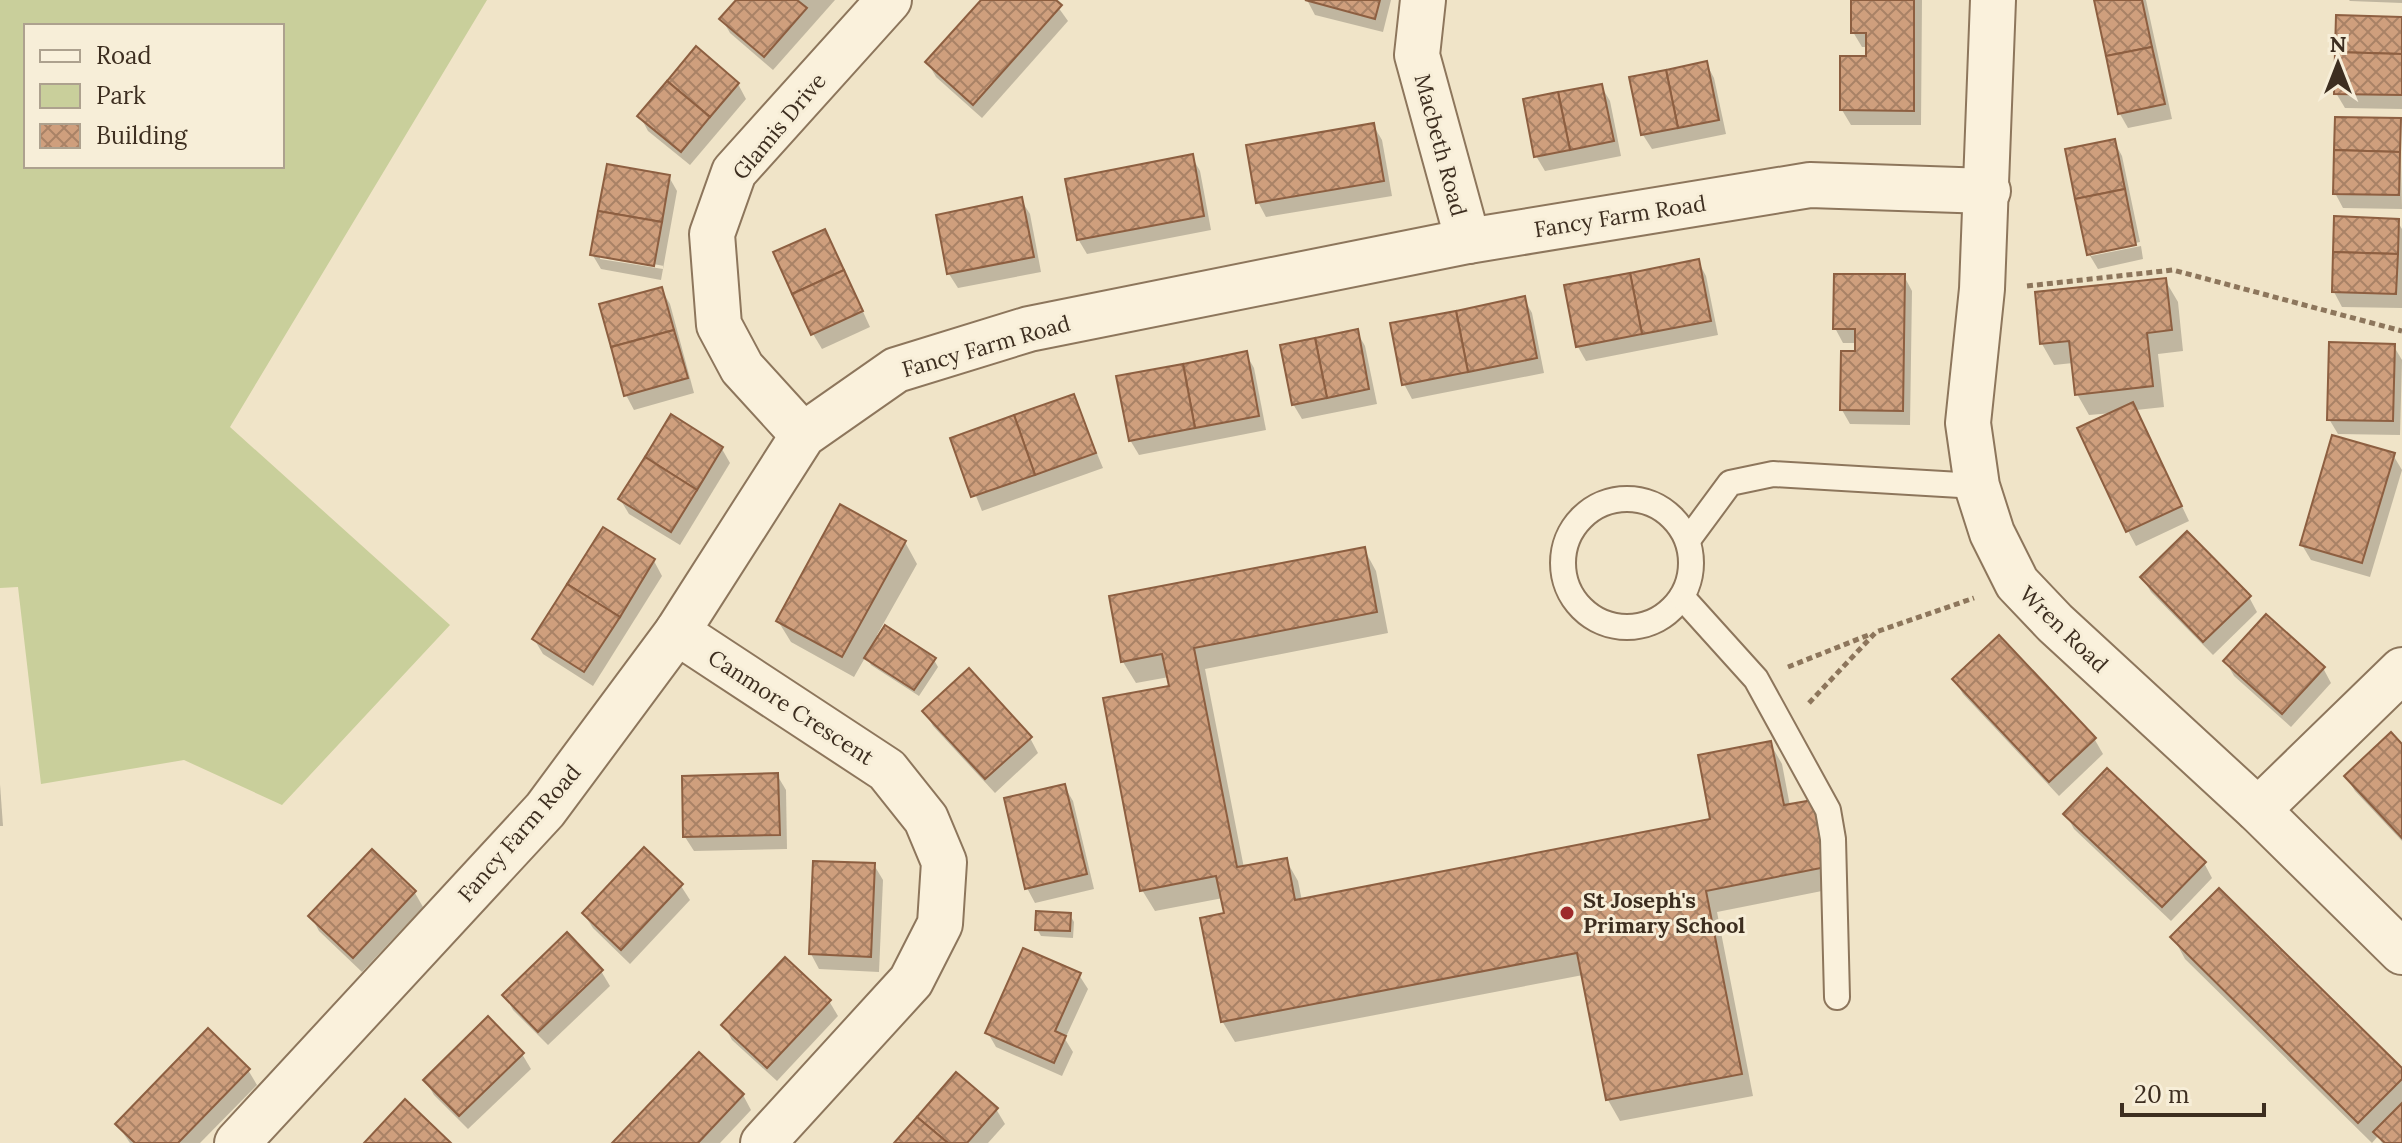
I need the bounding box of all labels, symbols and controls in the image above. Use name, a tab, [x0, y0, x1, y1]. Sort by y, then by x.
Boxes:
legend	[24, 24, 284, 168]
north arrow	[2298, 24, 2378, 104]
text: N	[2329, 30, 2347, 58]
text: Road	[96, 40, 152, 71]
street label: Glamis Drive	[726, 67, 832, 185]
street label: Macbeth Road	[1409, 71, 1473, 219]
text: Park	[96, 80, 146, 111]
text: Building	[96, 120, 188, 151]
street label: Fancy Farm Road	[1532, 189, 1708, 243]
street label: Fancy Farm Road	[899, 309, 1073, 383]
street label: Wren Road	[2014, 580, 2114, 678]
street label: Canmore Crescent	[703, 643, 879, 771]
street label: Fancy Farm Road	[452, 758, 586, 908]
place label: St Joseph's Primary School	[1583, 886, 1745, 939]
marker: St Joseph's Primary School	[1558, 904, 1576, 922]
scale bar	[2122, 1067, 2264, 1117]
text: 20 m	[2134, 1079, 2190, 1110]

